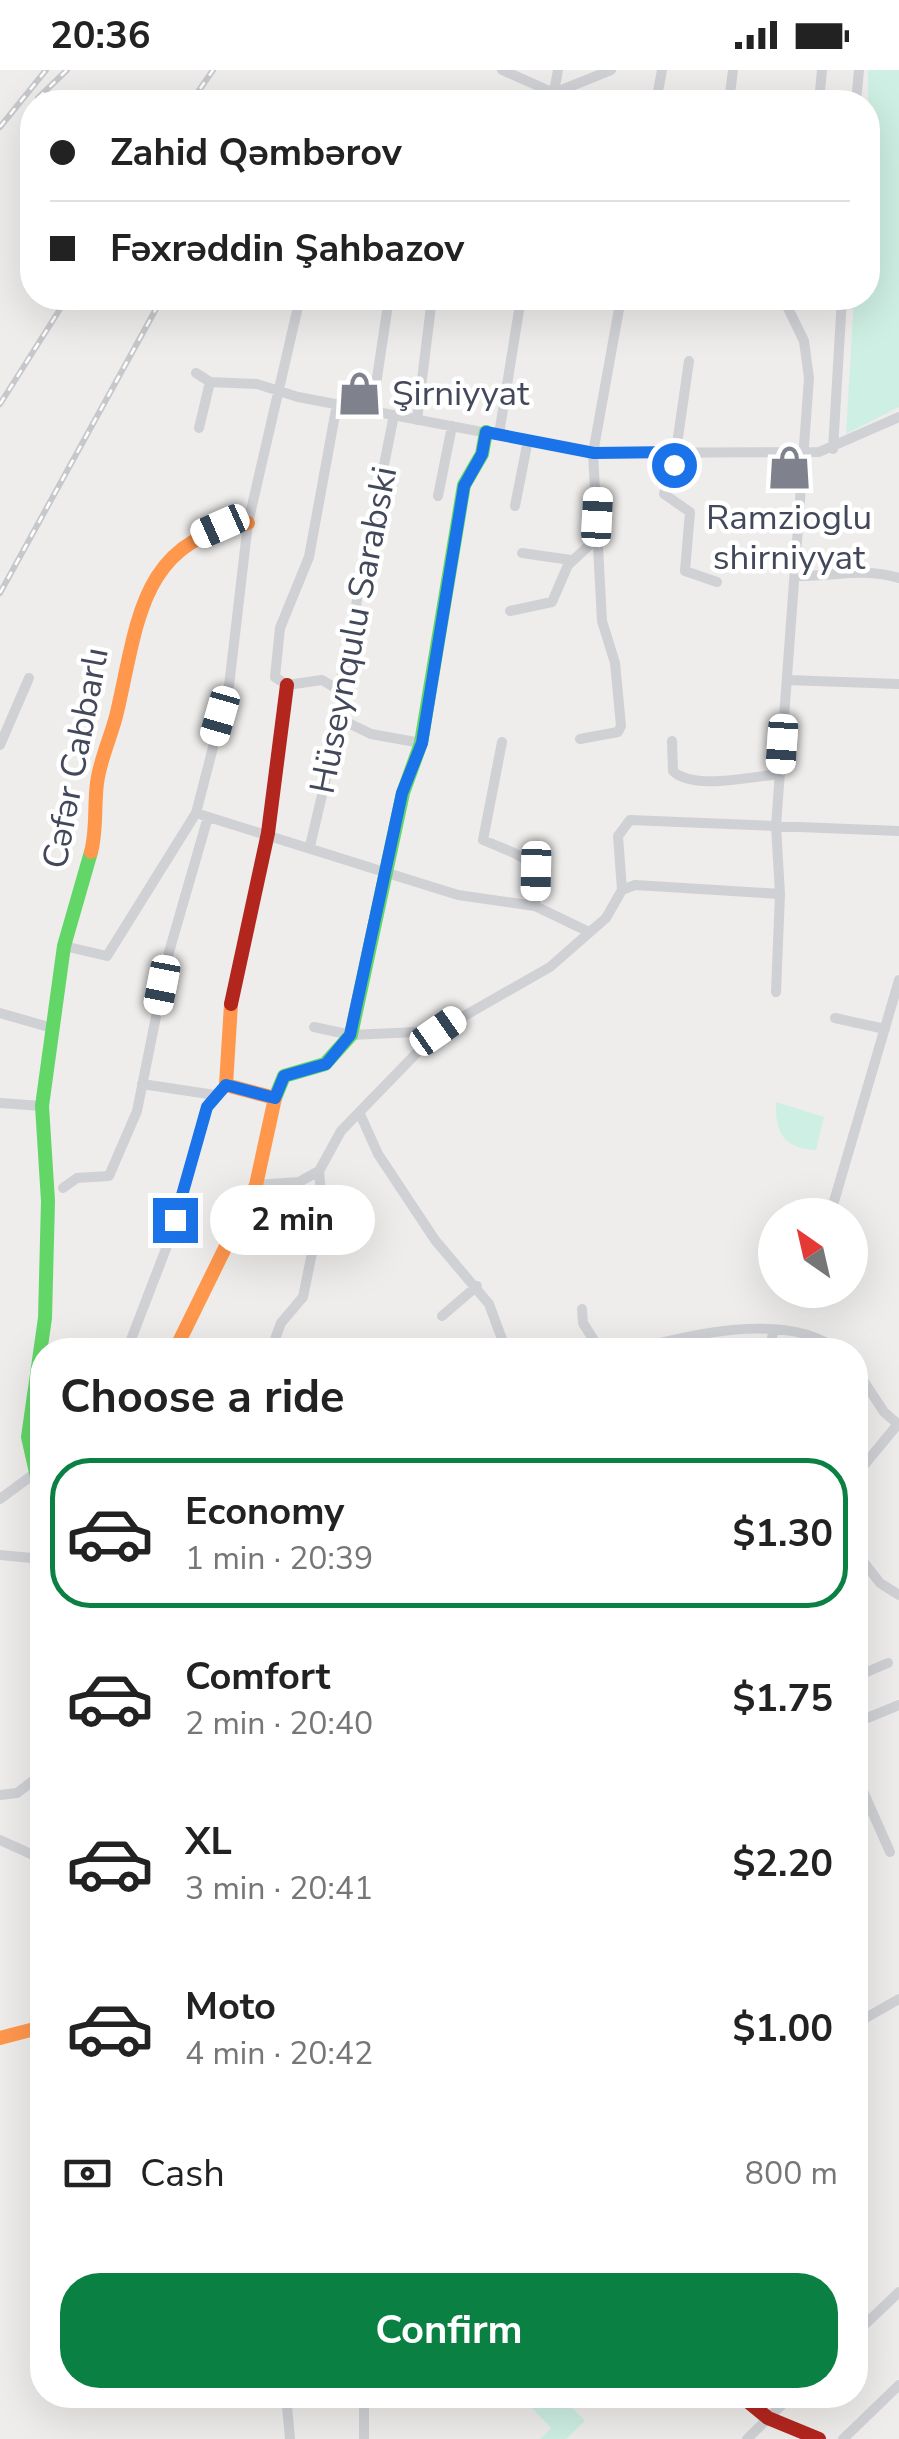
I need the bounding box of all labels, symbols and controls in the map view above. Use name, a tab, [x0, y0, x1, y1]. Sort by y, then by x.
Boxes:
text: 20:36	[50, 10, 151, 61]
text: Zahid Qəmbərov	[110, 127, 402, 178]
text: Fəxrəddin Şahbazov	[110, 223, 464, 274]
shop icon: Şirniyyat	[335, 369, 383, 417]
place label: Şirniyyat	[392, 370, 530, 417]
route start	[652, 443, 697, 488]
shop icon: Ramzioglu shirniyyat	[765, 443, 813, 491]
street label: Hüseynqulu Sarabski	[299, 463, 408, 798]
car	[580, 486, 614, 548]
place label: Ramzioglu shirniyyat	[706, 494, 872, 581]
car	[186, 500, 254, 552]
street label: Cəfər Cabbarlı	[31, 644, 120, 873]
car	[197, 683, 243, 749]
car	[765, 713, 799, 775]
car	[520, 841, 552, 901]
car	[142, 953, 182, 1017]
car	[405, 1002, 471, 1060]
callout: 2 min	[210, 1185, 375, 1255]
route end	[153, 1198, 198, 1243]
text: 2 min	[251, 1198, 334, 1241]
north arrow	[758, 1198, 868, 1308]
map controls	[758, 1198, 868, 1308]
text: Choose a ride	[60, 1367, 345, 1428]
text: Economy	[185, 1486, 344, 1537]
icon: car	[65, 1488, 155, 1578]
text: $1.30	[732, 1508, 833, 1559]
text: 1 min · 20:39	[185, 1537, 373, 1580]
text: Comfort	[185, 1651, 330, 1702]
icon: car	[65, 1653, 155, 1743]
text: $1.75	[732, 1673, 833, 1724]
text: 2 min · 20:40	[185, 1702, 373, 1745]
text: XL	[185, 1816, 232, 1867]
icon: car	[65, 1818, 155, 1908]
text: $2.20	[732, 1838, 833, 1889]
text: 3 min · 20:41	[185, 1867, 373, 1910]
text: Moto	[185, 1981, 276, 2032]
icon: car	[65, 1983, 155, 2073]
text: $1.00	[732, 2003, 833, 2054]
text: 4 min · 20:42	[185, 2032, 373, 2075]
icon: cash	[60, 2146, 115, 2201]
text: Cash	[140, 2148, 225, 2199]
text: 800 m	[745, 2152, 838, 2195]
button: Confirm	[60, 2273, 838, 2388]

